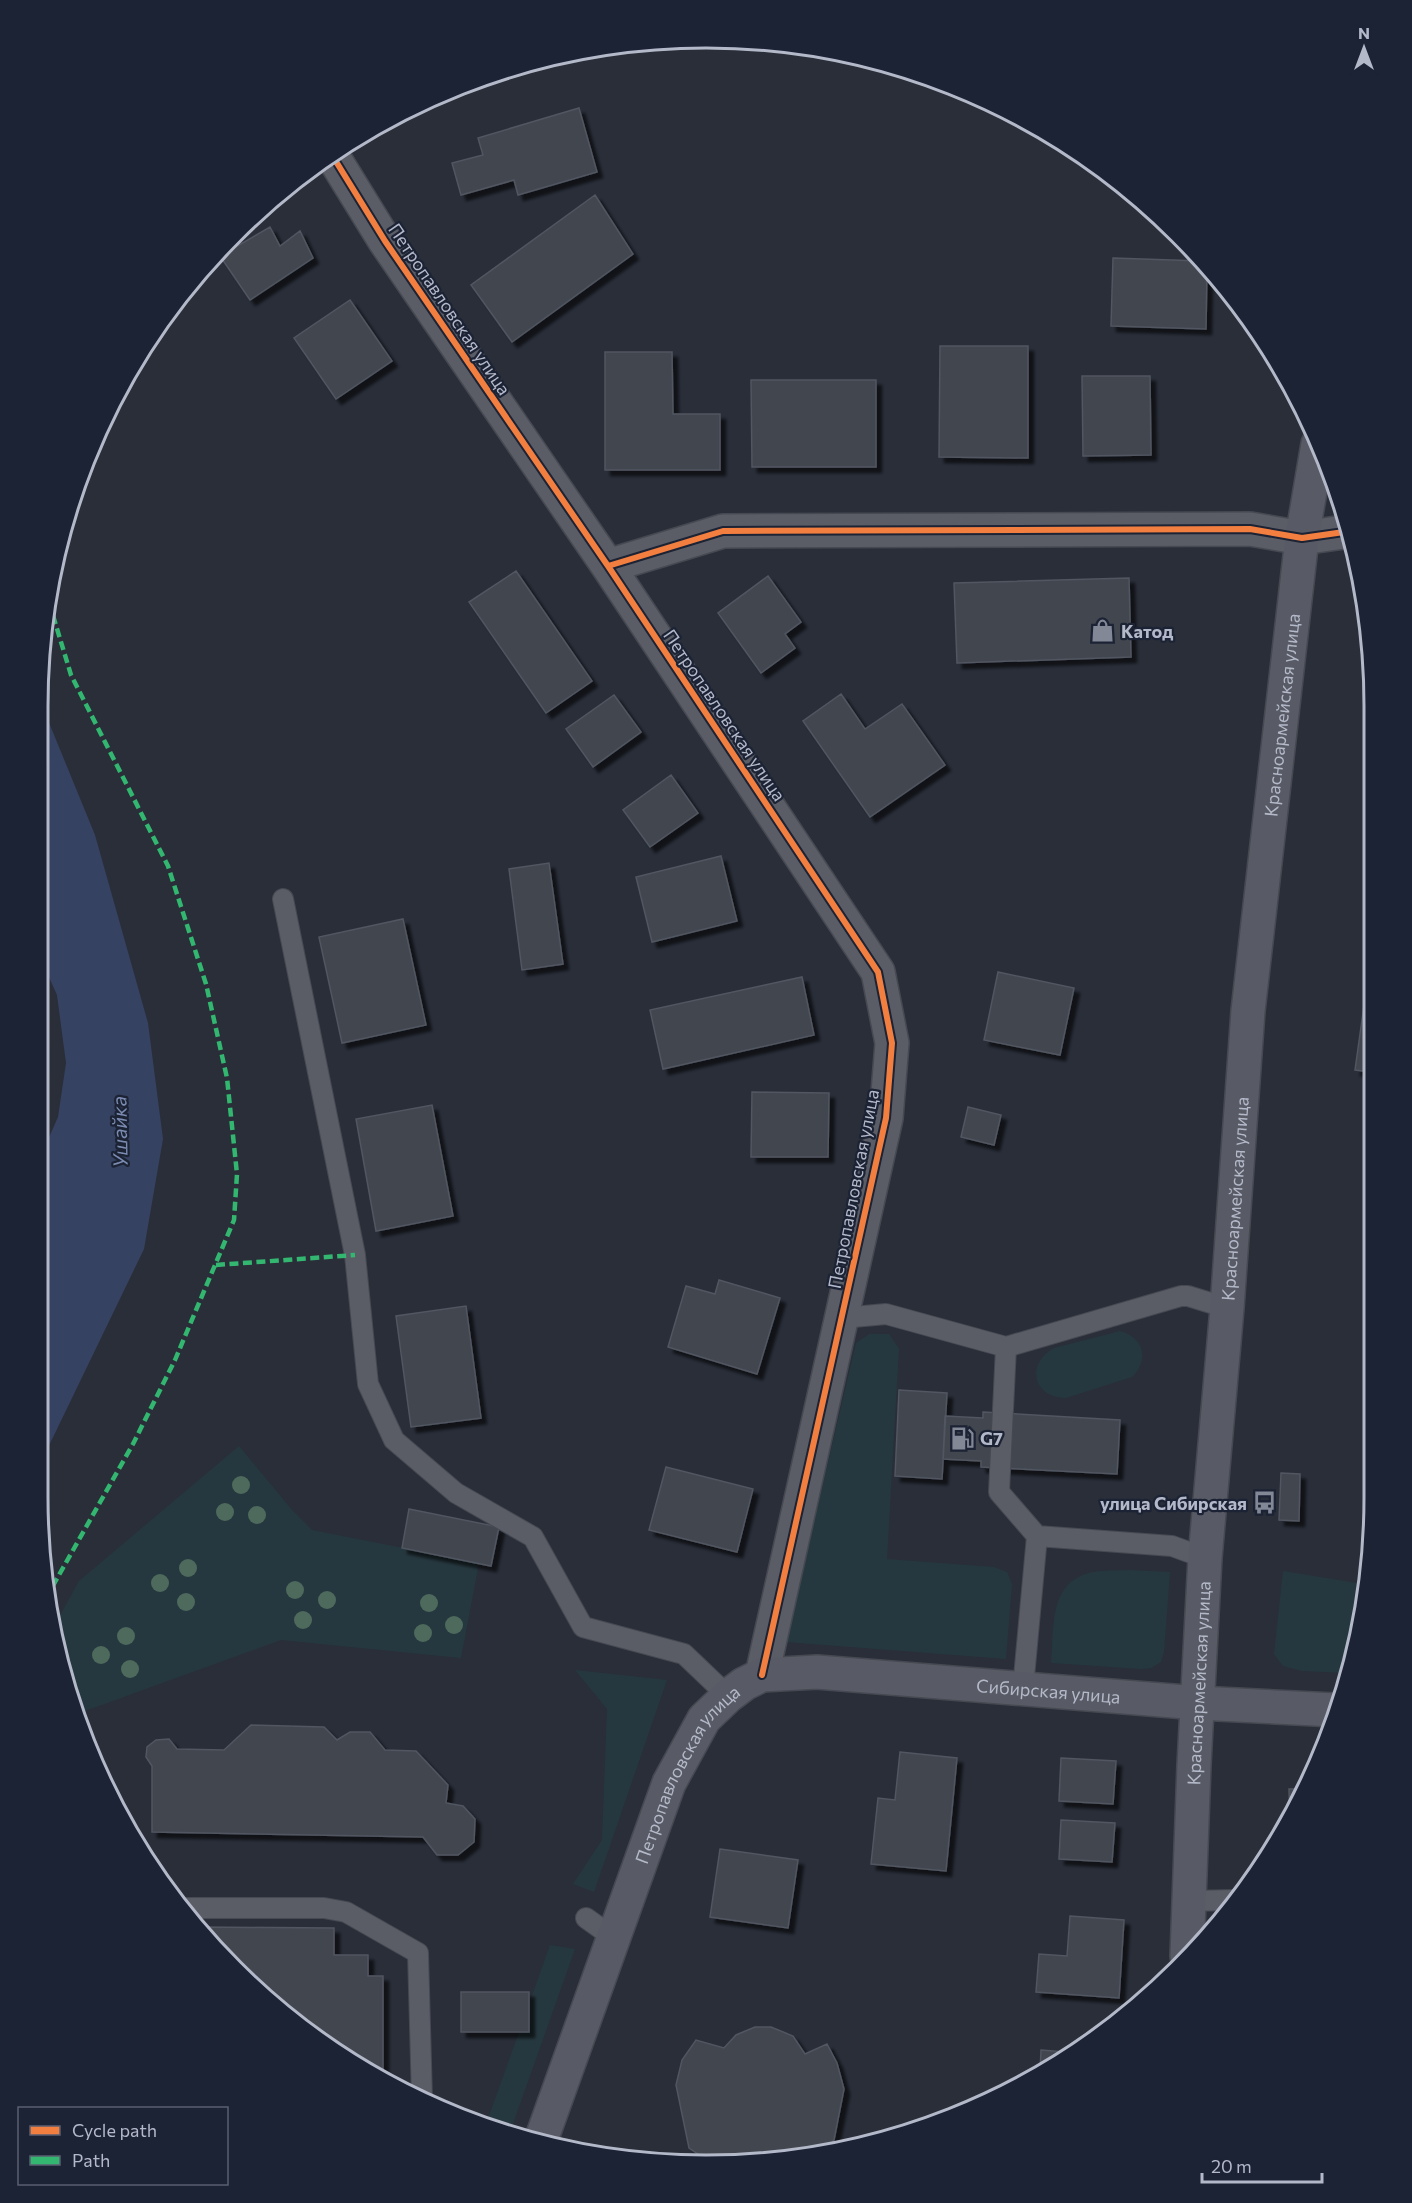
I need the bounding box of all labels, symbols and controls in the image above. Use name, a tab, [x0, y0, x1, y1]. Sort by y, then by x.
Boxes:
north arrow	[1334, 18, 1394, 78]
text: N	[1358, 23, 1370, 42]
street label: Петропавловская улица	[384, 219, 516, 399]
street label: Красноармейская улица	[1259, 612, 1304, 818]
shop icon: Катод	[1090, 618, 1116, 644]
place label: Катод	[1121, 620, 1173, 642]
street label: Петропавловская улица	[659, 625, 791, 805]
street label: Петропавловская улица	[823, 1087, 883, 1291]
water label: Ушайка	[106, 1096, 132, 1168]
street label: Красноармейская улица	[1217, 1096, 1253, 1301]
fuel station icon: G7	[949, 1425, 975, 1451]
place label: G7	[980, 1427, 1003, 1449]
bus stop icon: улица Сибирская	[1252, 1490, 1278, 1516]
place label: улица Сибирская	[1100, 1492, 1247, 1514]
street label: Красноармейская улица	[1182, 1581, 1215, 1786]
street label: Сибирская улица	[976, 1674, 1121, 1708]
street label: Петропавловская улица	[630, 1680, 744, 1867]
legend	[18, 2107, 228, 2185]
text: Cycle path	[72, 2119, 157, 2141]
scale bar	[1202, 2146, 1322, 2184]
text: Path	[72, 2149, 110, 2171]
text: 20 m	[1211, 2155, 1252, 2177]

